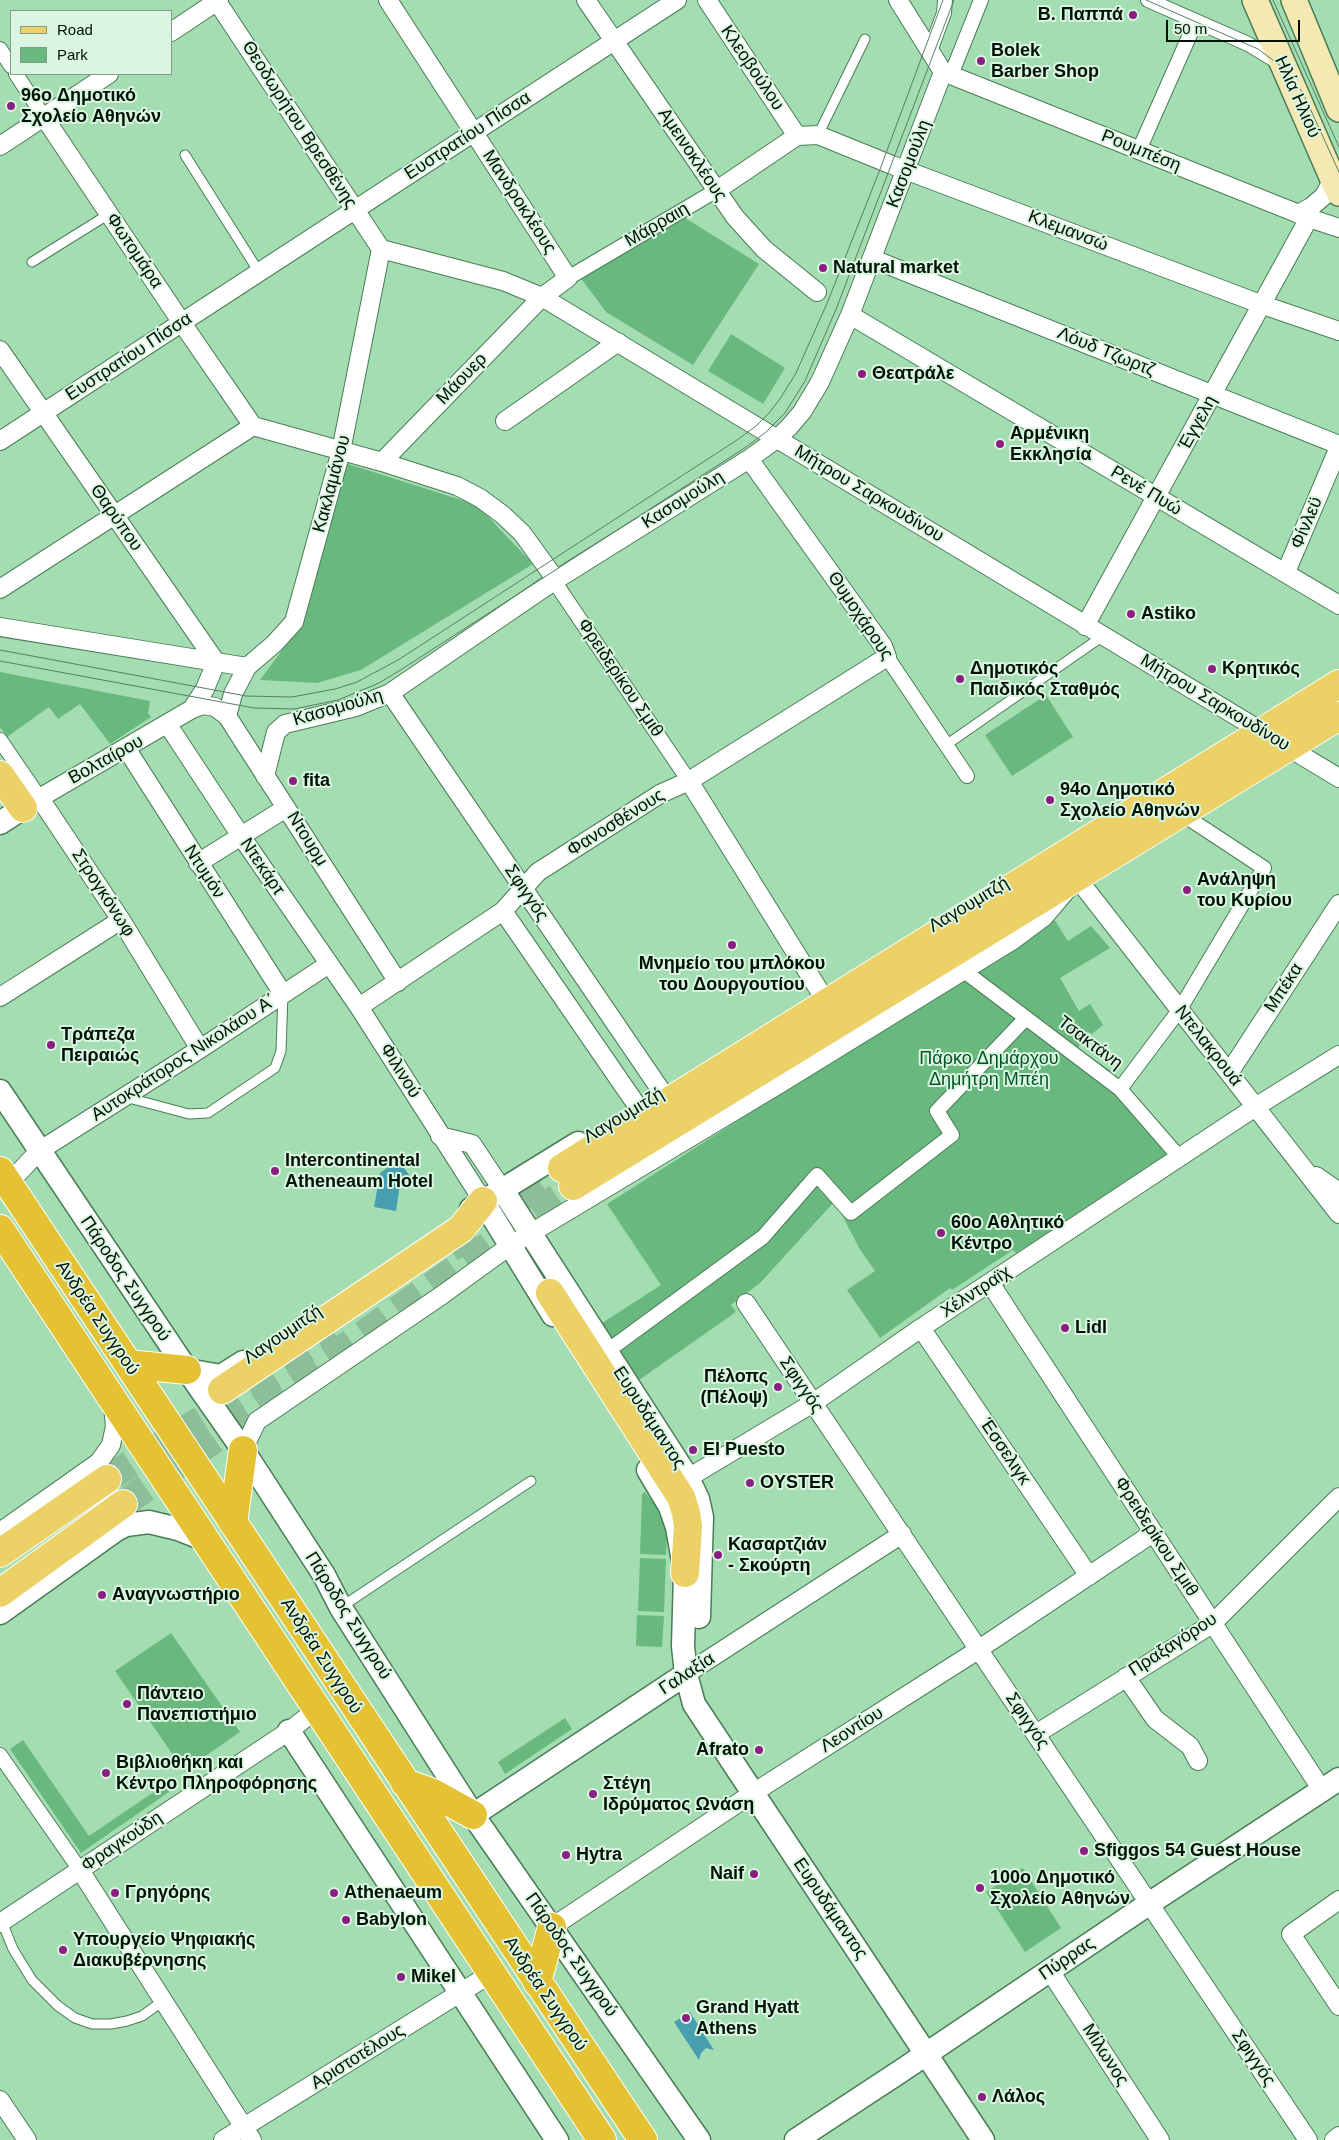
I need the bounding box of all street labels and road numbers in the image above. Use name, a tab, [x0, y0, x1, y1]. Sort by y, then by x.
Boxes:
street label: Κλεοβούλου	[716, 21, 788, 115]
street label: Θεοδωρήτου Βρεσθένης	[237, 37, 361, 213]
street label: Ηλία Ηλιού	[1269, 53, 1325, 141]
street label: Ευστρατίου Πίσσα	[401, 87, 535, 185]
street label: Αμεινοκλέους	[653, 104, 731, 206]
street label: Κασομούλη	[882, 117, 936, 211]
street label: Ρουμπέση	[1098, 125, 1184, 177]
street label: Μανδροκλέους	[477, 146, 561, 258]
street label: Μάρραιη	[621, 198, 693, 252]
street label: Κλεμανσώ	[1025, 206, 1111, 256]
street label: Φωτομάρα	[101, 209, 167, 293]
street label: Ευστρατίου Πίσσα	[62, 308, 196, 406]
street label: Λόυδ Τζωρτζ	[1054, 323, 1158, 381]
street label: Μάουερ	[432, 349, 492, 409]
street label: Έγγελη	[1174, 392, 1222, 454]
street label: Κακλαμάνου	[309, 433, 355, 535]
street label: Μήτρου Σαρκουδίνου	[790, 441, 948, 547]
street label: Ρενέ Πυώ	[1107, 461, 1185, 521]
street label: Κασομούλη	[638, 466, 728, 534]
street label: Θαρύπου	[85, 480, 147, 556]
street label: Φίνλεϋ	[1286, 494, 1328, 552]
street label: Θυμοχάρους	[823, 568, 897, 664]
street label: Φρειδερίκου Σμιθ	[572, 615, 668, 741]
street label: Μήτρου Σαρκουδίνου	[1136, 650, 1294, 756]
street label: Κασομούλη	[291, 685, 385, 731]
street label: Βολταίρου	[65, 731, 147, 789]
street label: Φανοσθένους	[563, 785, 669, 861]
street label: Ντουρμ	[282, 808, 332, 870]
street label: Ντεκάρτ	[235, 834, 289, 900]
street label: Ντυμόν	[179, 841, 229, 903]
street label: Στρογκόνωφ	[67, 845, 139, 941]
street label: Σφιγγός	[499, 861, 553, 925]
street label: Λαγουμιτζή	[925, 873, 1013, 937]
street label: Μπέκα	[1260, 959, 1308, 1017]
street label: Αυτοκράτορος Νικολάου Α΄	[87, 990, 281, 1126]
street label: Ντελακρουά	[1170, 1001, 1246, 1091]
street label: Τσακτάνη	[1053, 1012, 1127, 1074]
street label: Φιλινού	[375, 1040, 425, 1102]
street label: Λαγουμιτζή	[580, 1084, 668, 1148]
street label: Πάροδος Συγγρού	[75, 1212, 175, 1346]
street label: Ανδρέα Συγγρού	[51, 1257, 143, 1379]
street label: Χέλντραϊχ	[937, 1261, 1015, 1323]
street label: Λαγουμιτζή	[240, 1301, 326, 1369]
street label: Σφιγγός	[774, 1353, 828, 1417]
street label: Ευρυδάμαντος	[608, 1363, 690, 1473]
street label: Έσσελιγκ	[975, 1415, 1035, 1489]
street label: Φρειδερίκου Σμιθ	[1109, 1473, 1203, 1601]
street label: Πάροδος Συγγρού	[300, 1548, 396, 1684]
street label: Ανδρέα Συγγρού	[276, 1594, 366, 1718]
street label: Πραξαγόρου	[1125, 1609, 1221, 1681]
street label: Γαλαξία	[655, 1648, 719, 1700]
street label: Σφιγγός	[1000, 1689, 1054, 1753]
street label: Λεοντίου	[817, 1702, 887, 1758]
street label: Φραγκούδη	[78, 1807, 166, 1877]
street label: Ευρυδάμαντος	[788, 1854, 872, 1964]
street label: Πάροδος Συγγρού	[520, 1889, 622, 2021]
street label: Ανδρέα Συγγρού	[499, 1933, 591, 2055]
street label: Πύρρας	[1035, 1933, 1099, 1985]
street label: Αριστοτέλους	[307, 2020, 409, 2094]
street label: Μίλωνος	[1077, 2020, 1133, 2090]
street label: Σφιγγός	[1226, 2026, 1280, 2090]

